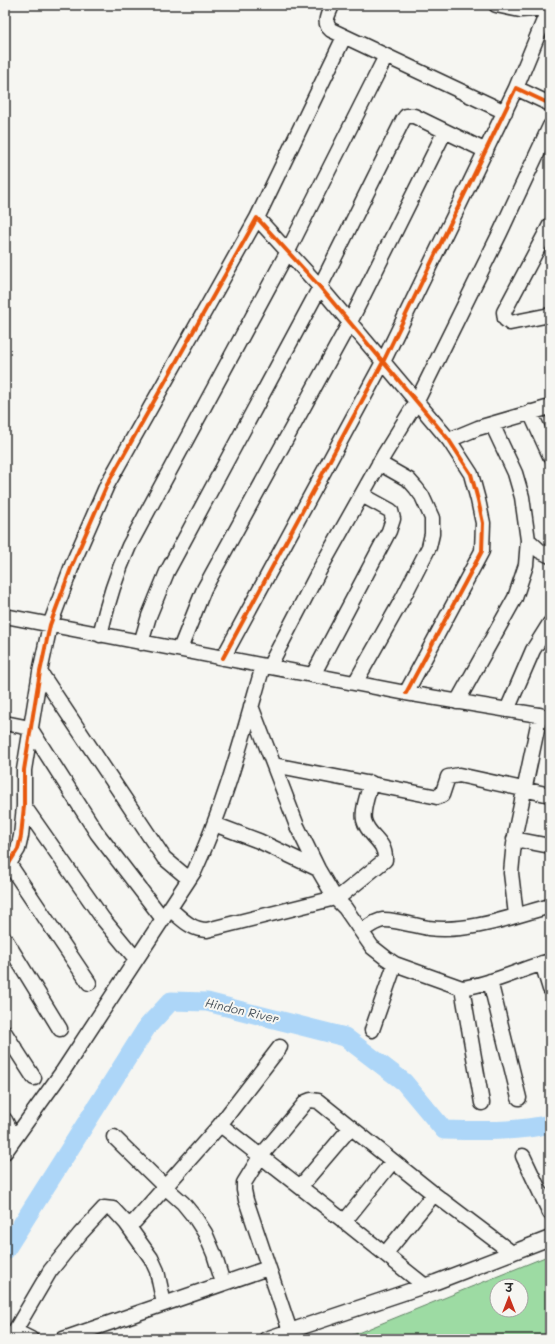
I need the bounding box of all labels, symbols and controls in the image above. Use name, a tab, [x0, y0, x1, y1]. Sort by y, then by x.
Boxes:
water label: Hindon River	[204, 994, 281, 1026]
north arrow	[489, 1278, 529, 1318]
text: उ	[504, 1280, 514, 1295]

